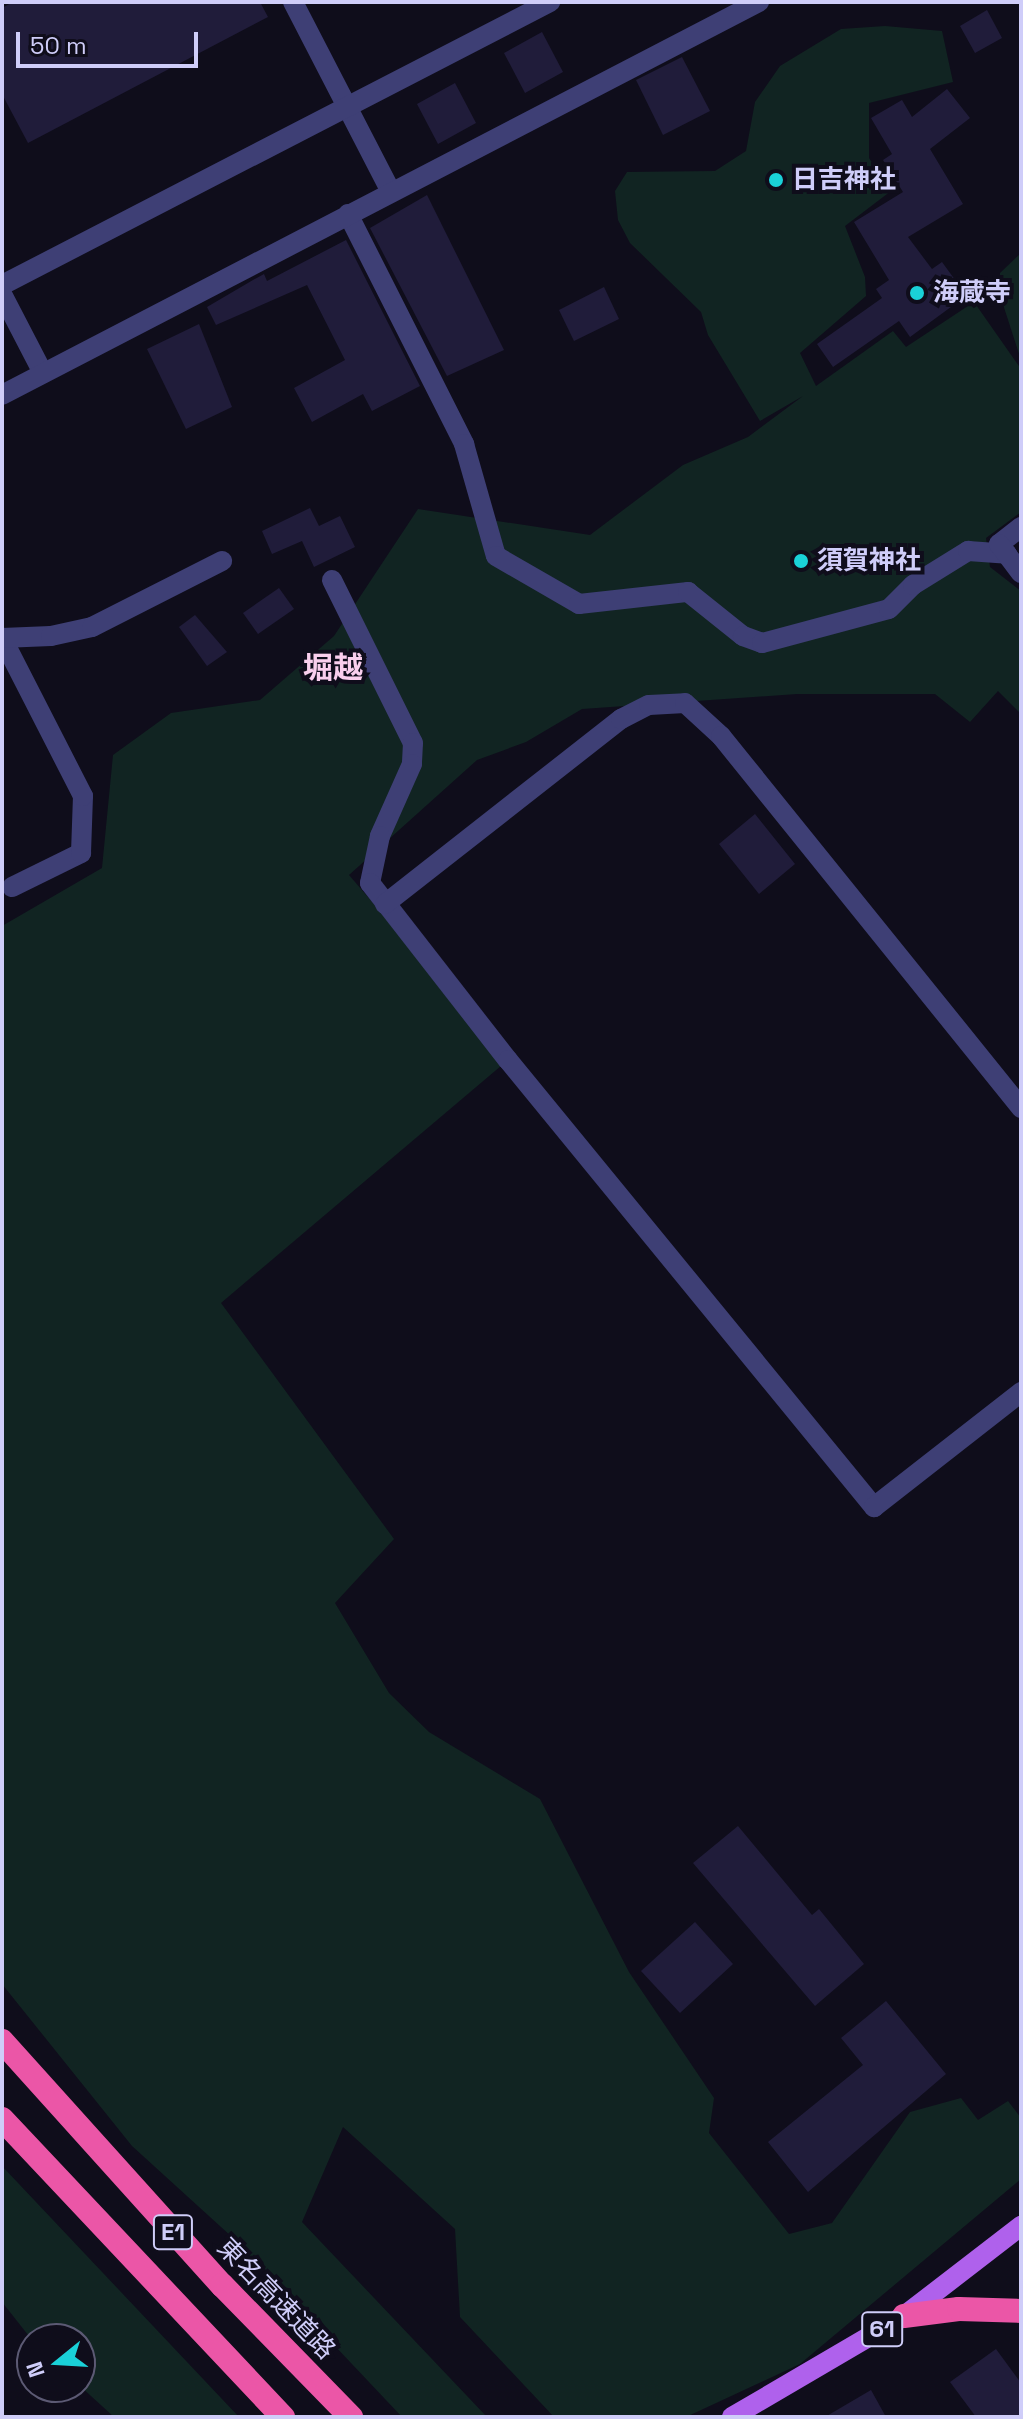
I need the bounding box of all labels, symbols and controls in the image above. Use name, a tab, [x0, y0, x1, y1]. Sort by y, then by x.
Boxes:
scale bar	[20, 16, 202, 66]
text: 50 m	[30, 30, 87, 61]
place label: 日吉神社	[792, 164, 896, 196]
marker: 日吉神社	[767, 171, 785, 189]
place label: 海蔵寺	[933, 277, 1011, 309]
marker: 海蔵寺	[908, 284, 926, 302]
place label: 須賀神社	[817, 545, 921, 577]
marker: 須賀神社	[792, 552, 810, 570]
district label: 堀越	[303, 650, 363, 686]
road number: E1	[151, 2212, 195, 2252]
street label: 東名高速道路	[211, 2232, 341, 2366]
road number: 61	[860, 2309, 904, 2349]
north arrow	[16, 2323, 96, 2403]
text: N	[19, 2358, 51, 2381]

